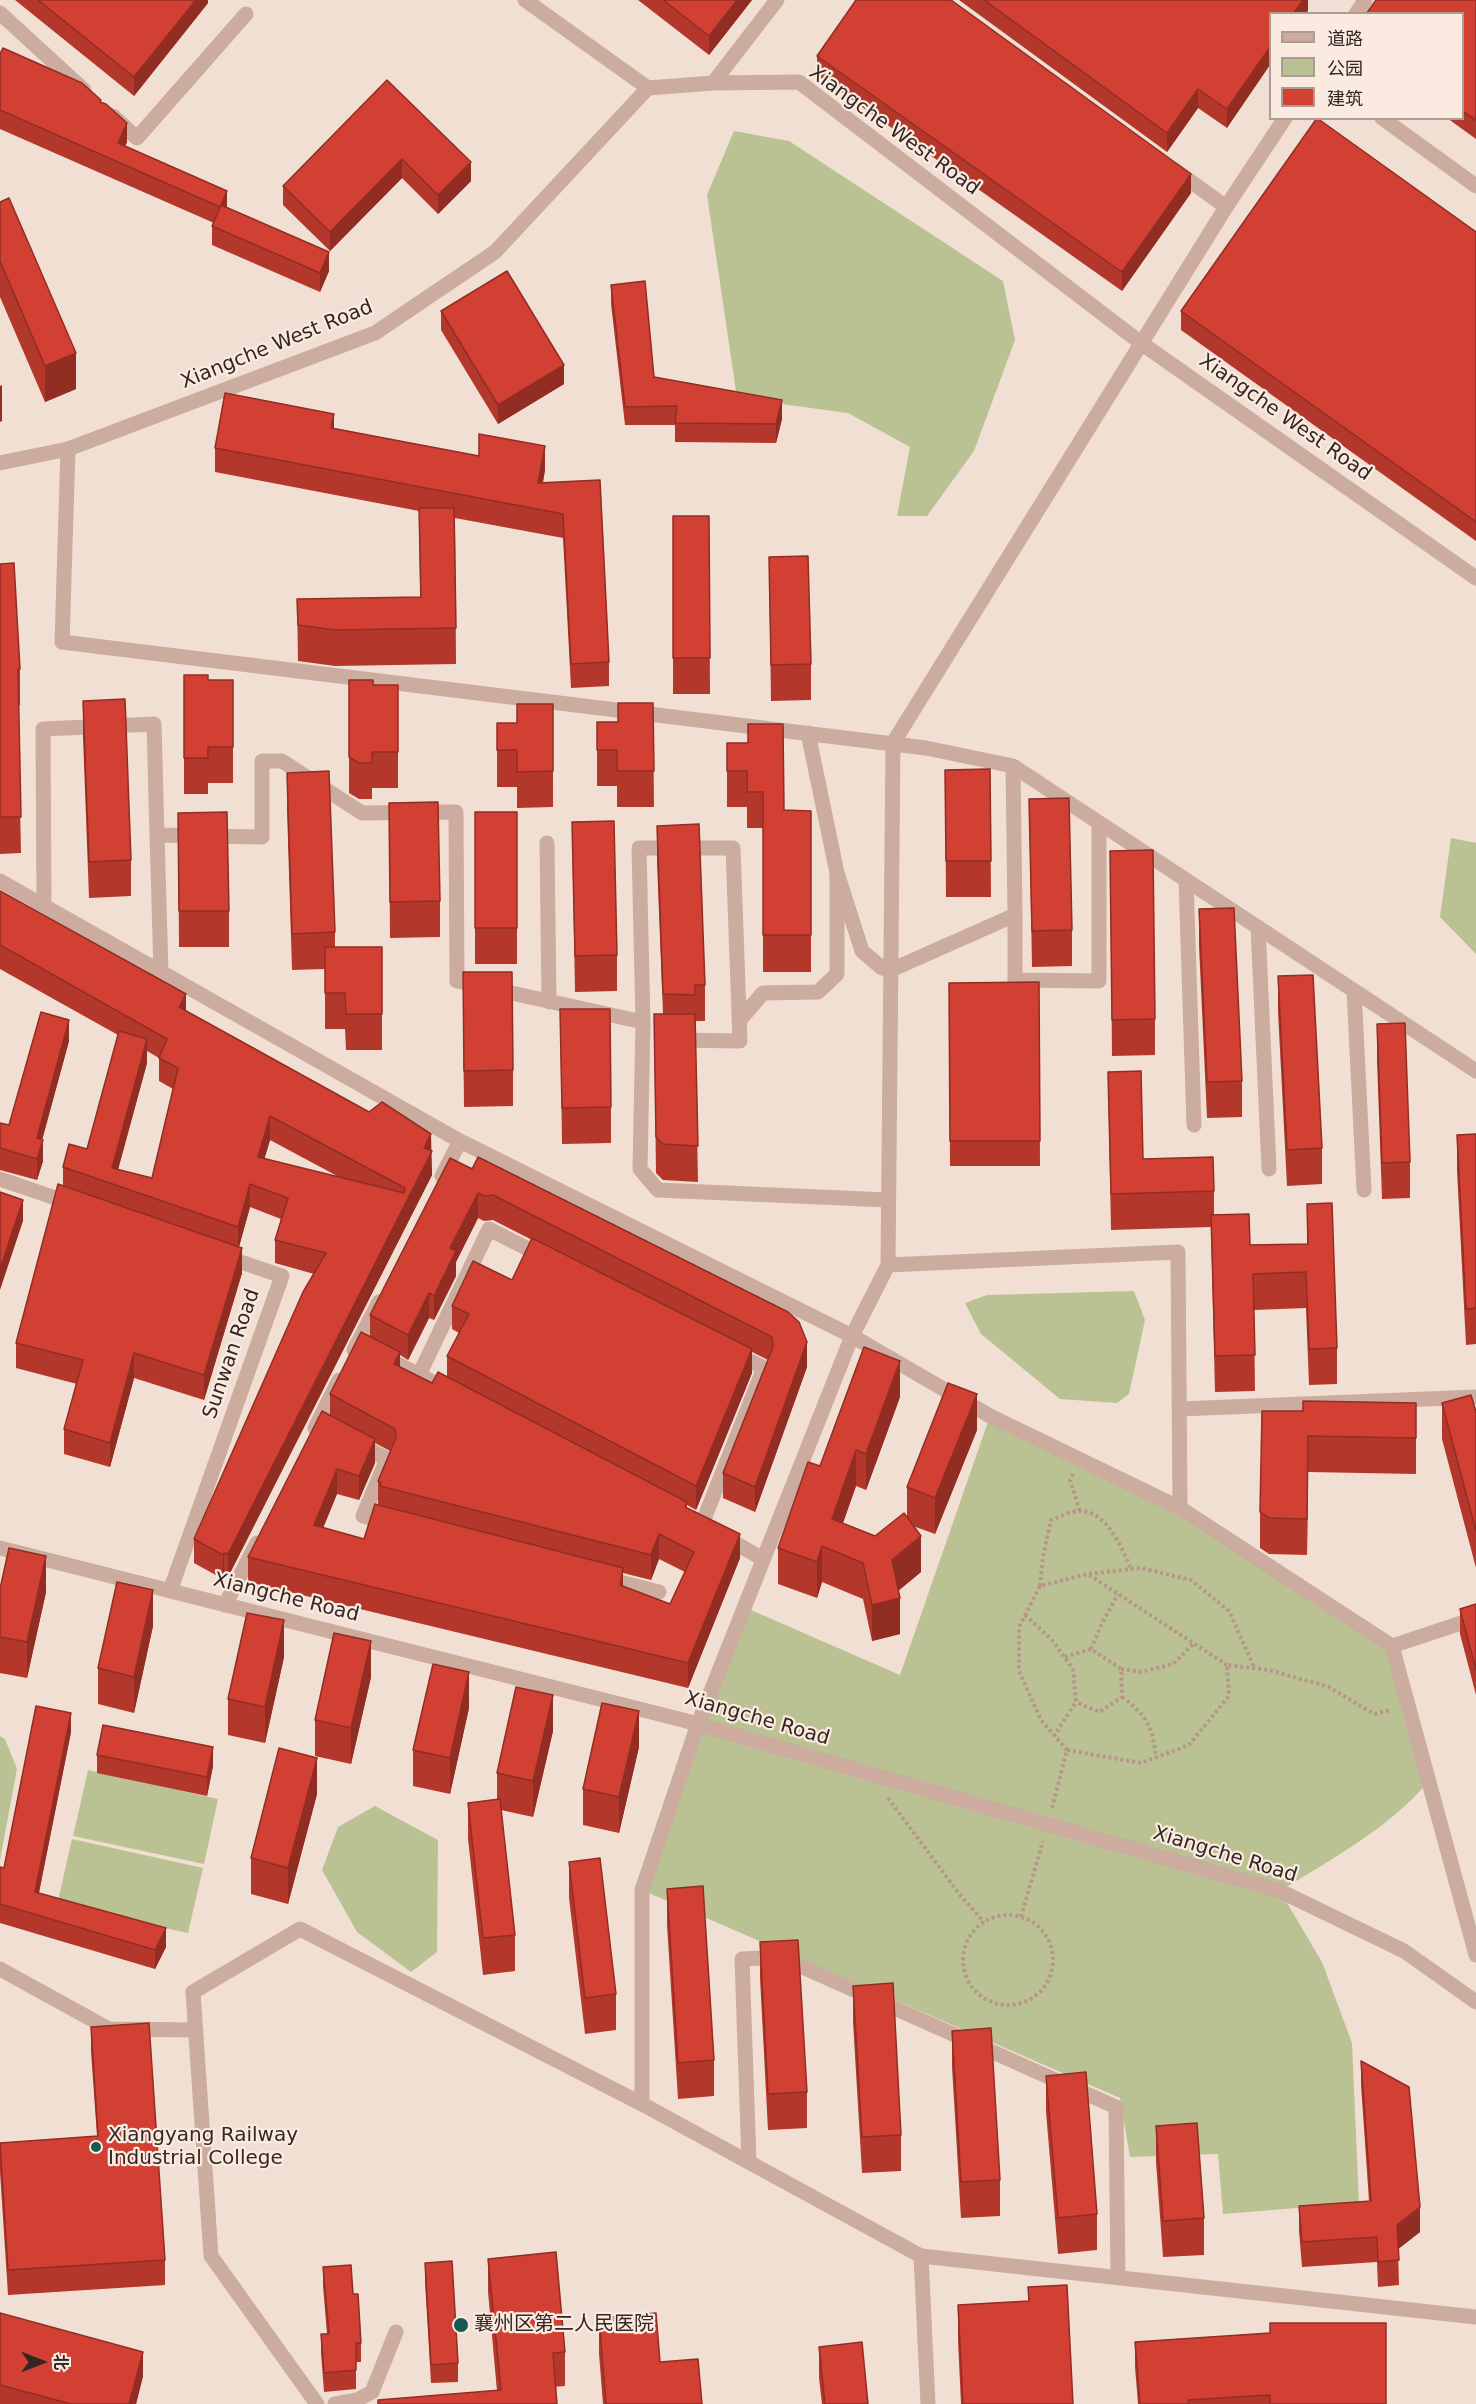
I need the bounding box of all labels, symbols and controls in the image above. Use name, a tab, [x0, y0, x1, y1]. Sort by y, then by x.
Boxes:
legend	[1269, 12, 1464, 120]
text: 道路	[1327, 28, 1363, 49]
text: 公园	[1327, 58, 1363, 79]
street label: Xiangche West Road	[804, 61, 984, 201]
text: 建筑	[1327, 88, 1363, 109]
street label: Xiangche West Road	[178, 295, 376, 395]
street label: Xiangche West Road	[1194, 349, 1376, 487]
street label: Sunwan Road	[199, 1286, 265, 1422]
street label: Xiangche Road	[211, 1568, 361, 1628]
street label: Xiangche Road	[682, 1687, 832, 1751]
street label: Xiangche Road	[1150, 1822, 1300, 1888]
place label: Xiangyang Railway Industrial College	[108, 2124, 298, 2171]
marker: Xiangyang Railway Industrial College	[89, 2140, 103, 2154]
place label: 襄州区第二人民医院	[474, 2313, 654, 2337]
marker: 襄州区第二人民医院	[452, 2316, 470, 2334]
north arrow	[12, 2332, 72, 2392]
text: 北	[51, 2354, 70, 2370]

